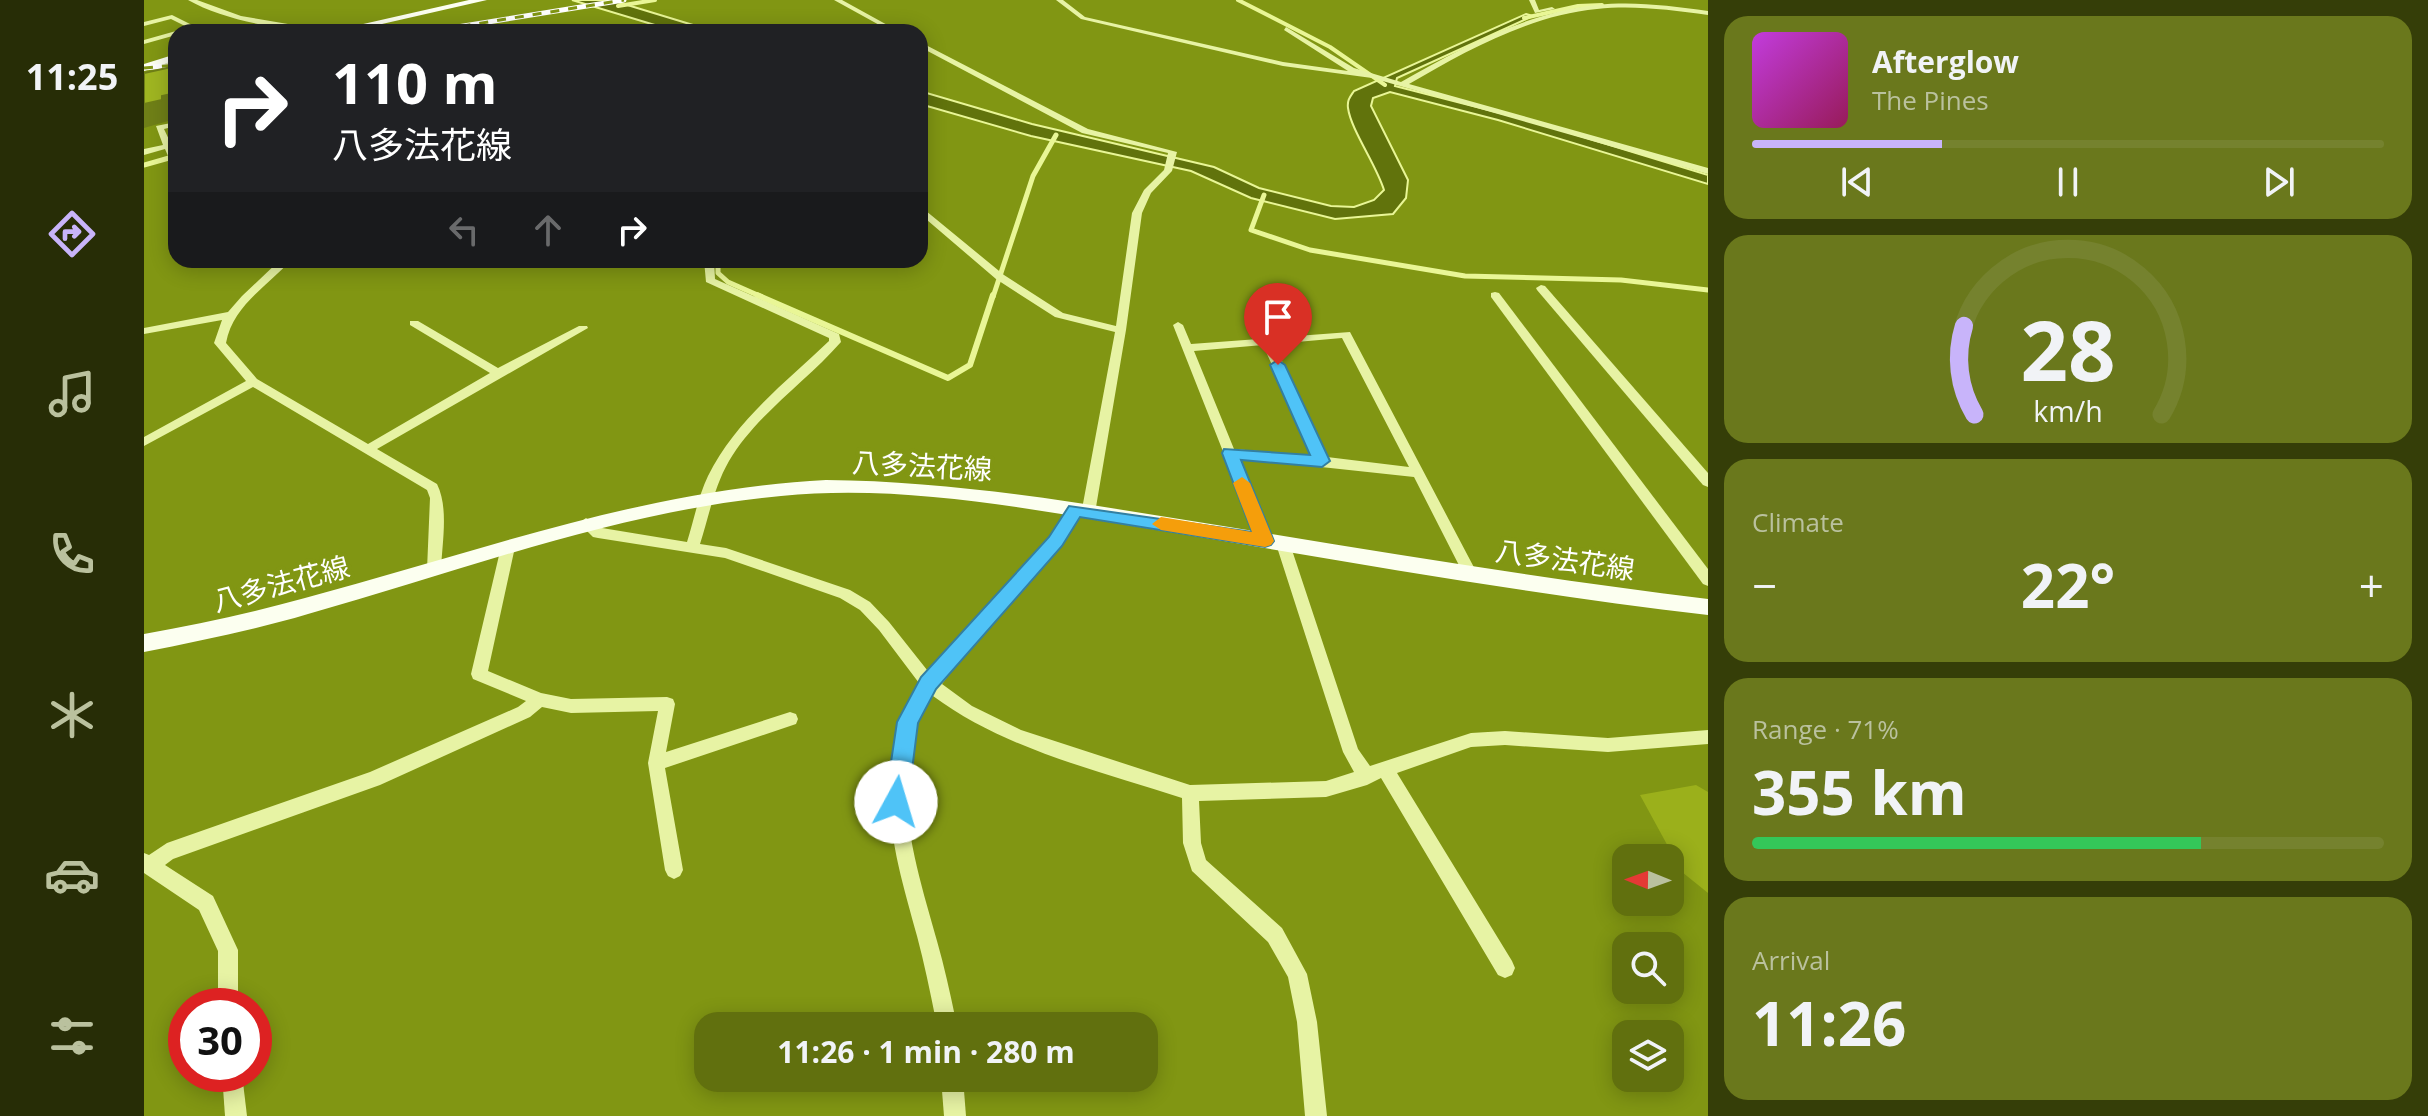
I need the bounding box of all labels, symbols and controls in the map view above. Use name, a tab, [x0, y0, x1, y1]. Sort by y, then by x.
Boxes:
text: Afterglow	[1872, 41, 2019, 82]
text: 110 m	[332, 44, 498, 120]
text: 11:25	[26, 52, 118, 101]
icon: right	[200, 56, 304, 160]
text: The Pines	[1872, 82, 1989, 118]
text: 八多法花線	[332, 120, 512, 169]
icon: previous	[1835, 160, 1879, 204]
icon: pause	[2046, 160, 2090, 204]
icon: next	[2257, 160, 2301, 204]
icon: directions	[44, 206, 100, 262]
icon: left	[442, 208, 486, 252]
icon: ahead	[526, 208, 570, 252]
icon: right	[610, 208, 654, 252]
pin	[1244, 283, 1312, 365]
text: 28	[2020, 292, 2116, 405]
icon: arrive	[1256, 295, 1300, 339]
icon: music	[44, 366, 100, 422]
text: km/h	[2033, 391, 2103, 430]
street label: 八多法花線	[851, 442, 993, 488]
text: Climate	[1752, 504, 1844, 540]
icon: phone	[44, 526, 100, 582]
street label: 八多法花線	[1493, 530, 1637, 588]
text: 22°	[2021, 544, 2115, 626]
street label: 八多法花線	[208, 547, 353, 620]
text: −	[1752, 555, 1777, 615]
text: +	[2359, 555, 2384, 615]
icon: climate	[44, 687, 100, 743]
text: Range · 71%	[1752, 711, 1899, 747]
text: 355 km	[1752, 751, 1967, 833]
position arrow	[854, 760, 938, 844]
north arrow	[1612, 844, 1684, 916]
map controls	[1612, 844, 1684, 1092]
icon: car	[44, 847, 100, 903]
button: search	[1612, 932, 1684, 1004]
text: Arrival	[1752, 942, 1830, 978]
text: 11:26	[1752, 982, 1906, 1064]
speed limit sign: 30	[168, 988, 272, 1092]
icon: filters	[44, 1008, 100, 1064]
button: layers	[1612, 1020, 1684, 1092]
text: 11:26 · 1 min · 280 m	[777, 1031, 1075, 1072]

